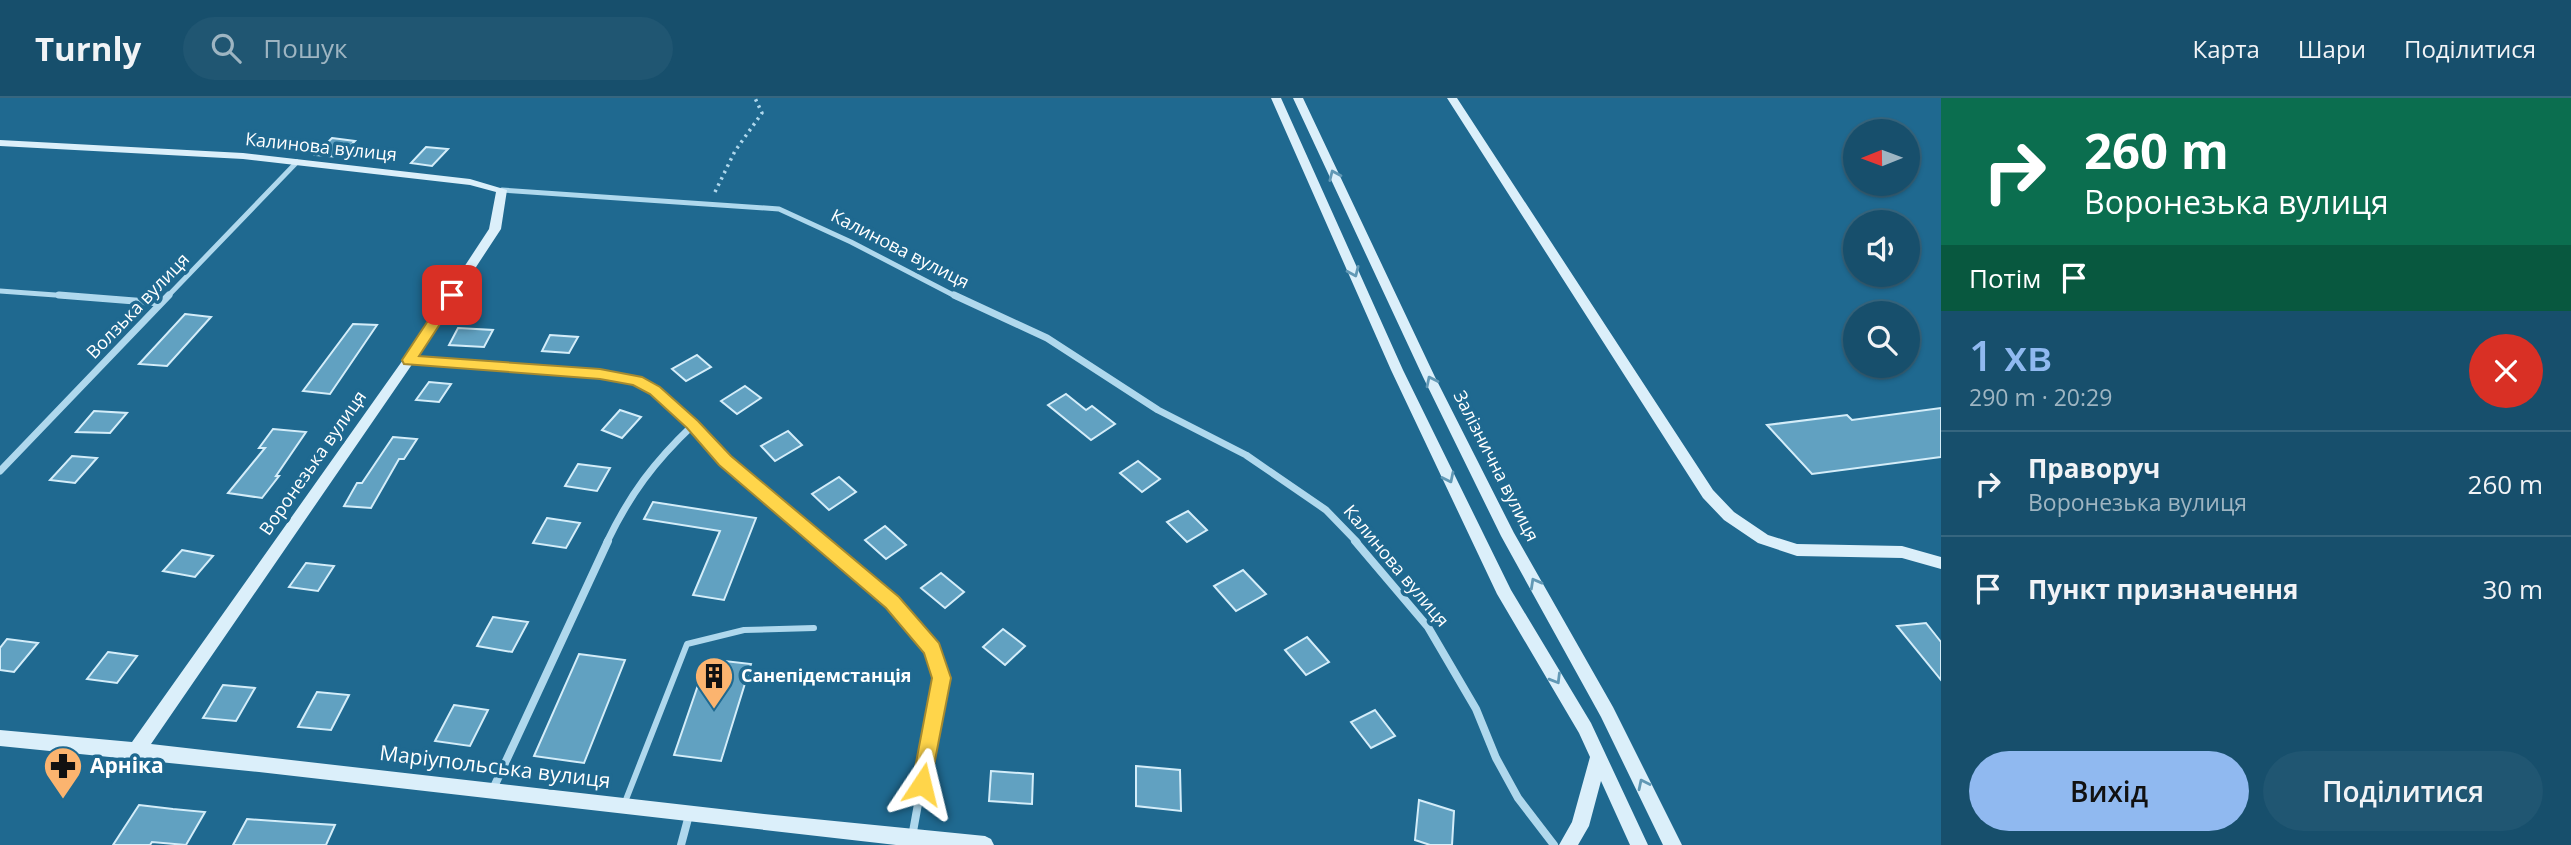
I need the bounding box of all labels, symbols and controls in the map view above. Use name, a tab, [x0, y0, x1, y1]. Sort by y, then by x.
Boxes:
search box	[183, 17, 673, 80]
text: Turnly	[35, 26, 141, 71]
icon: search	[207, 29, 245, 67]
text: Пошук	[263, 30, 348, 66]
text: Карта	[2193, 32, 2260, 65]
text: Шари	[2298, 32, 2366, 65]
text: Поділитися	[2404, 32, 2536, 65]
text: 260 m	[2084, 117, 2229, 183]
north arrow	[1843, 119, 1920, 196]
map controls	[1843, 119, 1920, 378]
street label: Калинова вулиця	[244, 126, 398, 166]
icon: right	[1969, 126, 2060, 217]
one-way arrow	[1329, 170, 1343, 182]
text: Воронезька вулиця	[2084, 180, 2389, 223]
street label: Калинова вулиця	[827, 203, 974, 293]
button: sound	[1843, 210, 1920, 287]
street label: Волзька вулиця	[81, 247, 194, 363]
icon: arrive	[2055, 259, 2093, 297]
text: Потім	[1969, 260, 2041, 296]
pin	[422, 265, 482, 325]
one-way arrow	[1346, 265, 1360, 277]
icon: arrive	[433, 276, 471, 314]
button: search	[1843, 301, 1920, 378]
text: 1 хв	[1969, 326, 2052, 383]
button: close	[2469, 334, 2543, 408]
one-way arrow	[1426, 376, 1440, 388]
text: 290 m · 20:29	[1969, 381, 2112, 413]
street label: Воронезька вулиця	[253, 385, 371, 540]
street label: Залізнична вулиця	[1448, 386, 1545, 545]
text: Праворуч	[2028, 450, 2160, 486]
icon: right	[1969, 465, 2007, 503]
text: 260 m	[2468, 466, 2543, 502]
one-way arrow	[1441, 471, 1455, 483]
text: Воронезька вулиця	[2028, 486, 2247, 518]
street label: Калинова вулиця	[1339, 499, 1455, 631]
icon: arrive	[1969, 570, 2007, 608]
text: Пункт призначення	[2028, 571, 2298, 607]
text: 30 m	[2482, 571, 2543, 607]
one-way arrow	[1530, 578, 1543, 591]
building icon: Санепідемстанція	[693, 655, 735, 710]
place label: Санепідемстанція	[741, 663, 911, 687]
one-way arrow	[1548, 672, 1561, 685]
street label: Маріупольська вулиця	[378, 738, 612, 794]
pharmacy icon: Арніка	[42, 745, 84, 800]
position arrow	[885, 747, 959, 821]
place label: Арніка	[90, 751, 164, 779]
button: Вихід	[1969, 751, 2249, 831]
button: Поділитися	[2263, 751, 2543, 831]
one-way arrow	[1637, 779, 1651, 791]

